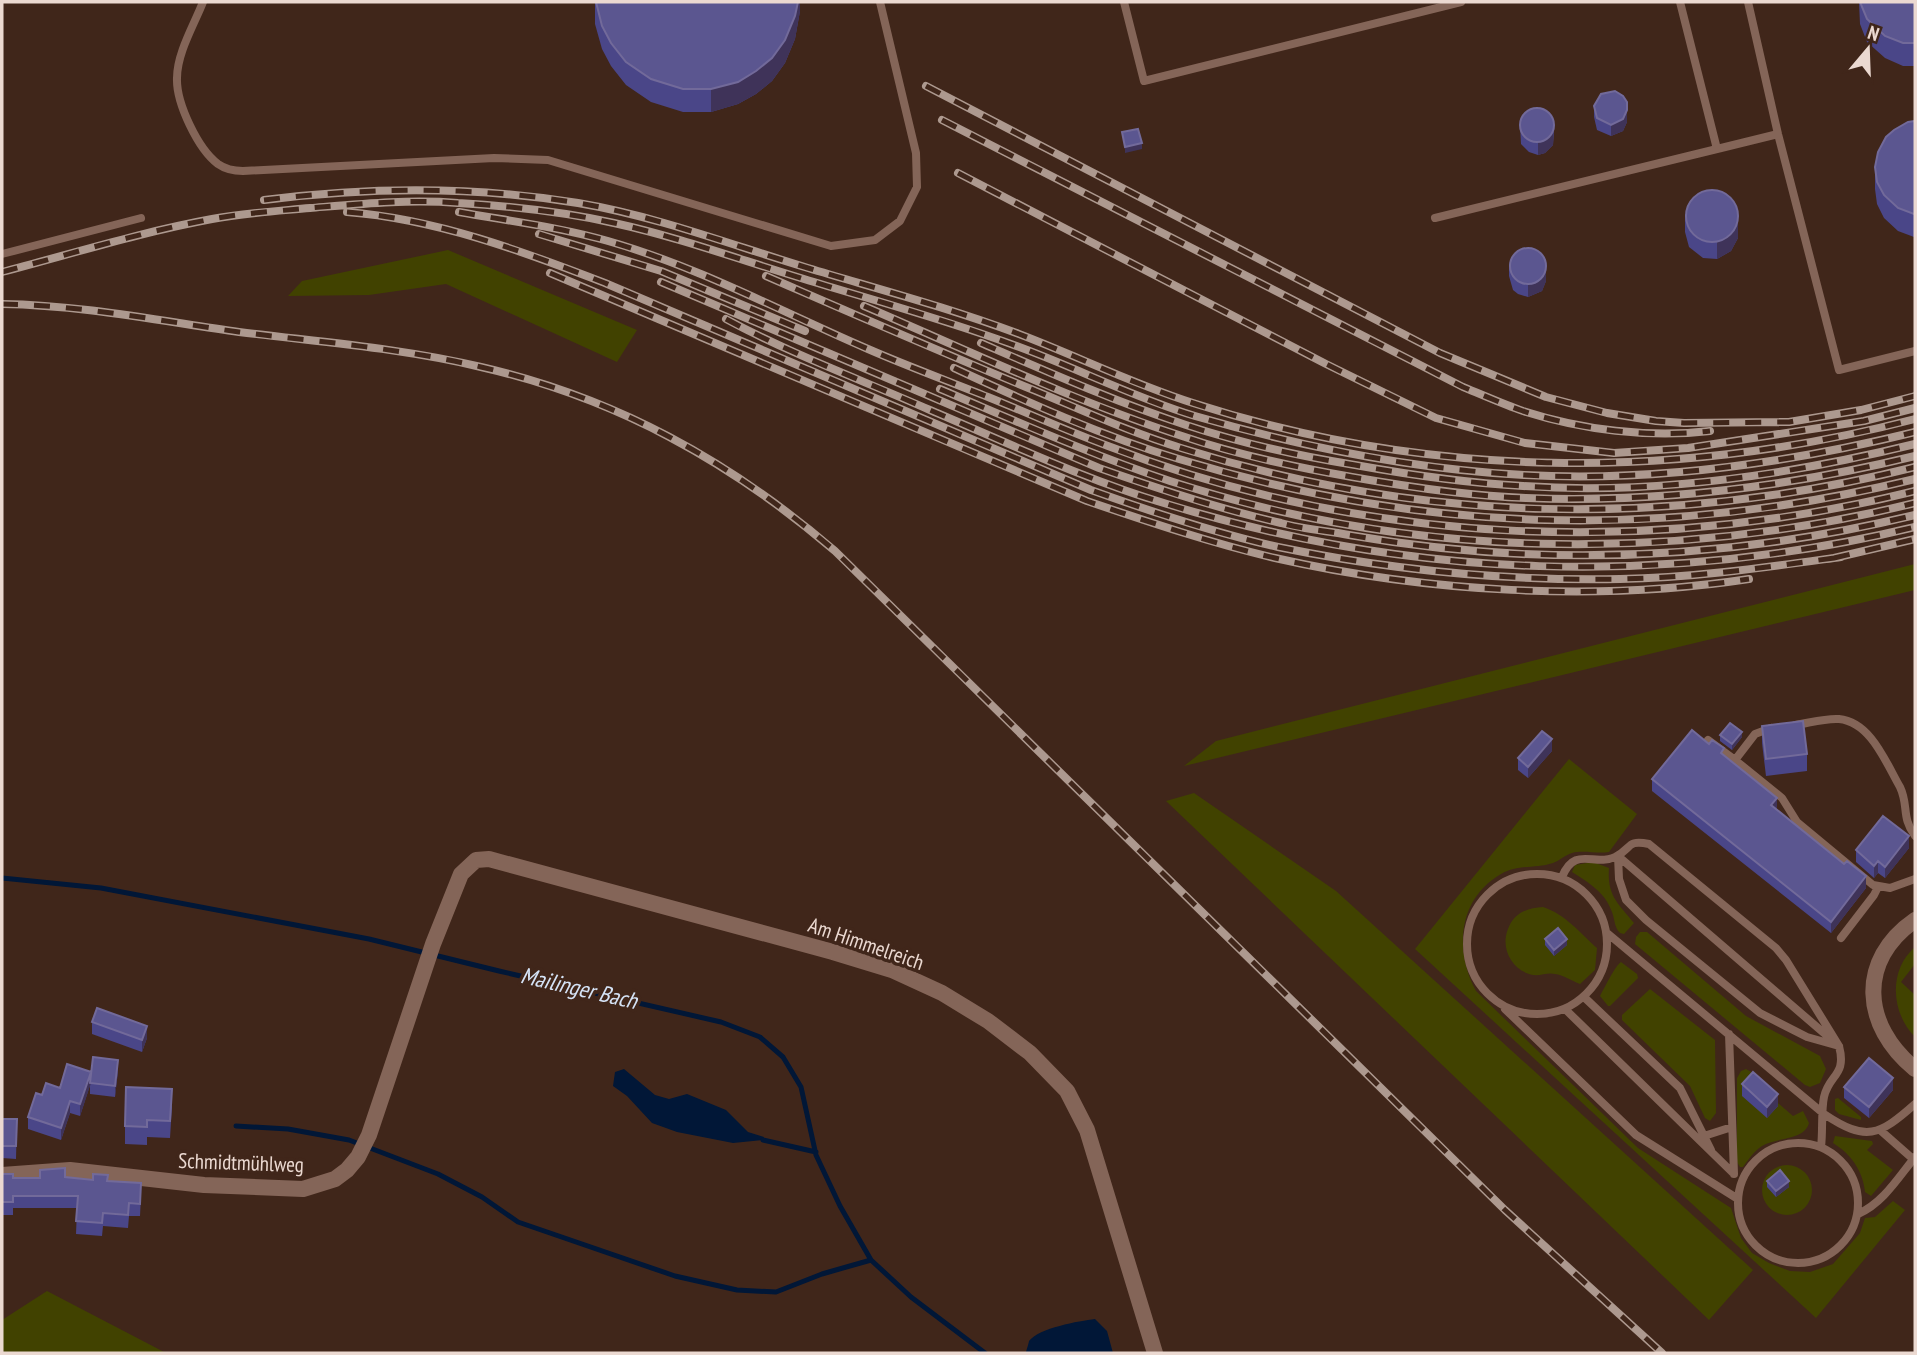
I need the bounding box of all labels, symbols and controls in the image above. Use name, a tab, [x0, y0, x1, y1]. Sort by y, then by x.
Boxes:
north arrow	[1833, 14, 1903, 84]
text: N	[1865, 20, 1882, 46]
street label: Am Himmelreich	[805, 911, 928, 976]
water label: Mailinger Bach	[518, 960, 642, 1015]
street label: Schmidtmühlweg	[178, 1147, 304, 1178]

